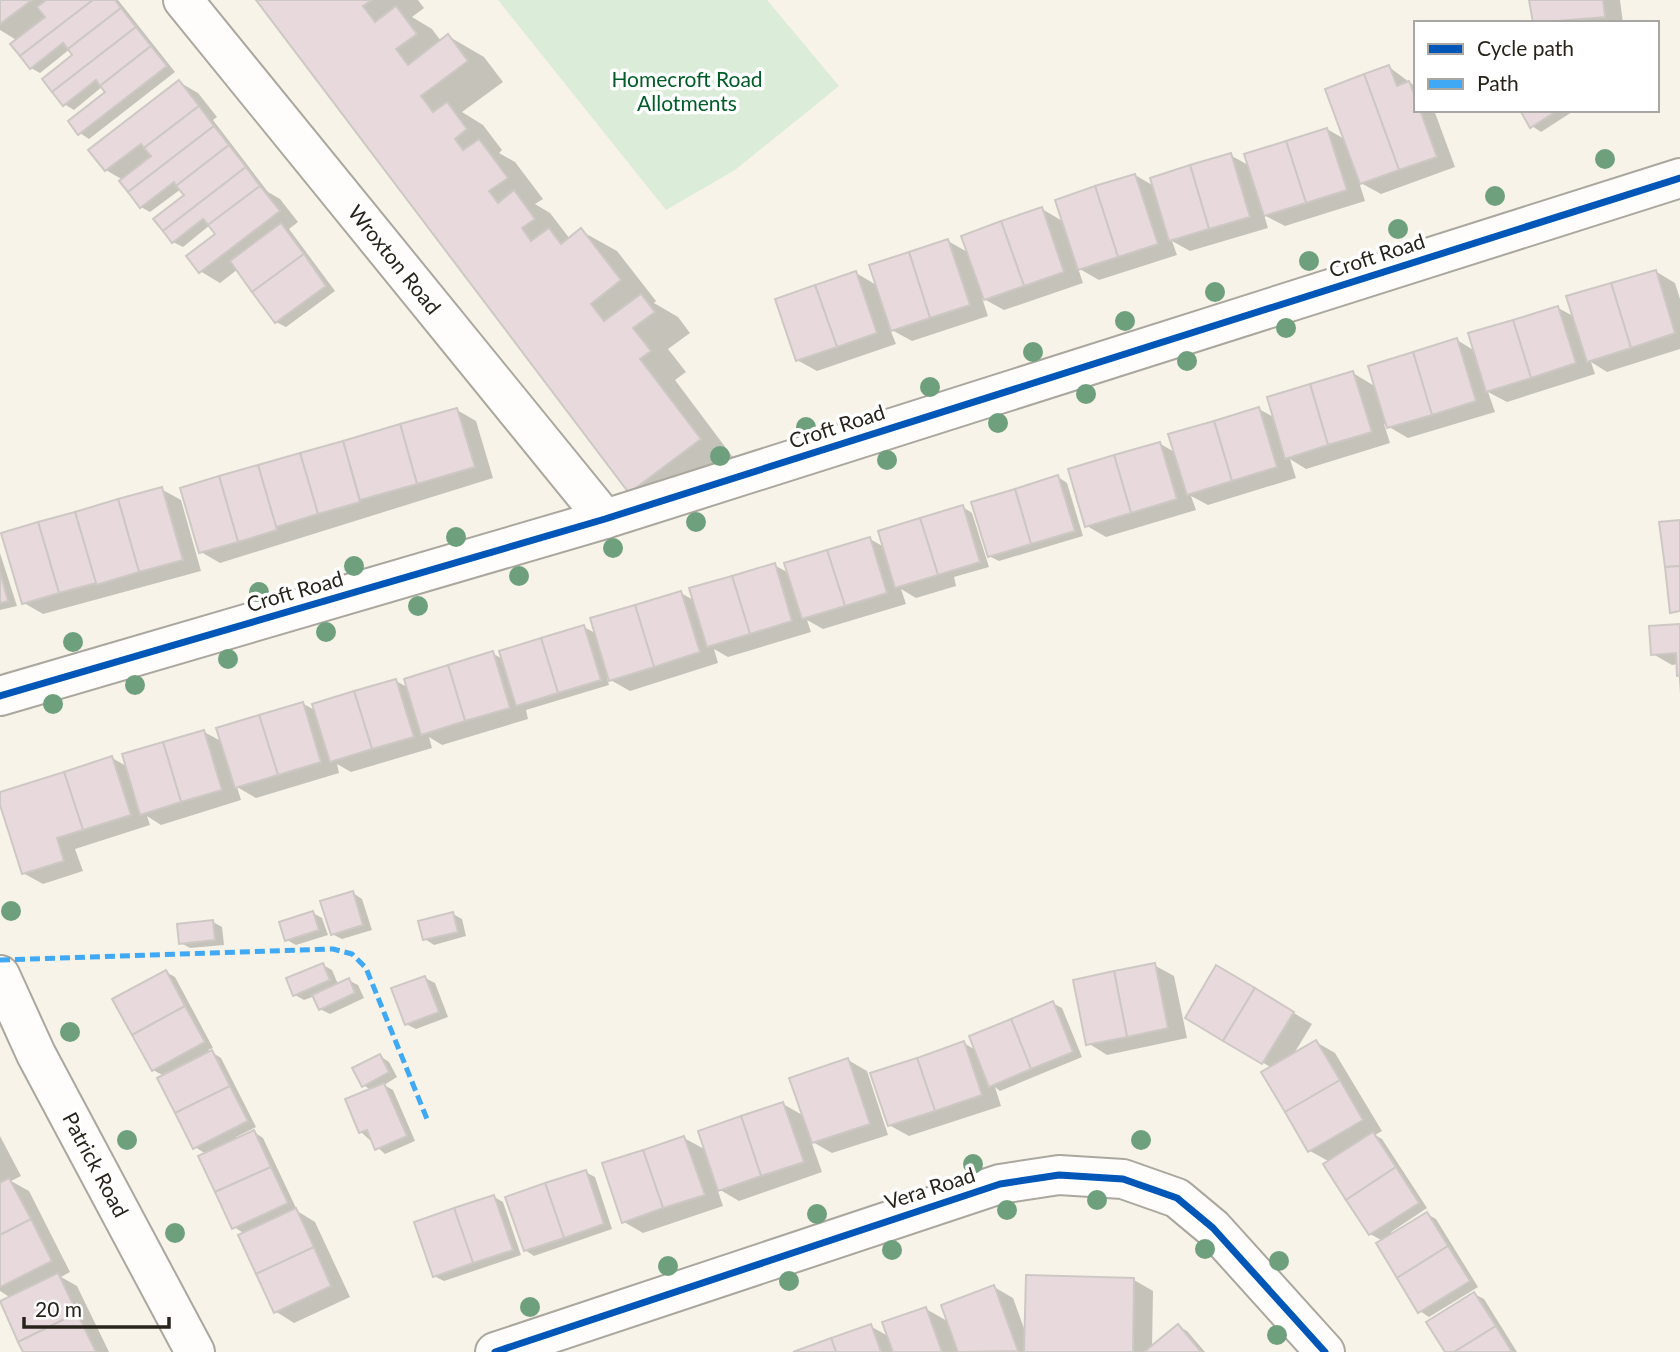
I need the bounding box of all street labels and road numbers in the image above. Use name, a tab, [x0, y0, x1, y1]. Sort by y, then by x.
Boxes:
street label: Wroxton Road	[344, 200, 447, 319]
street label: Croft Road	[1326, 227, 1428, 282]
street label: Croft Road	[786, 398, 888, 453]
street label: Croft Road	[243, 565, 346, 616]
street label: Patrick Road	[58, 1107, 134, 1221]
street label: Vera Road	[881, 1161, 978, 1214]

